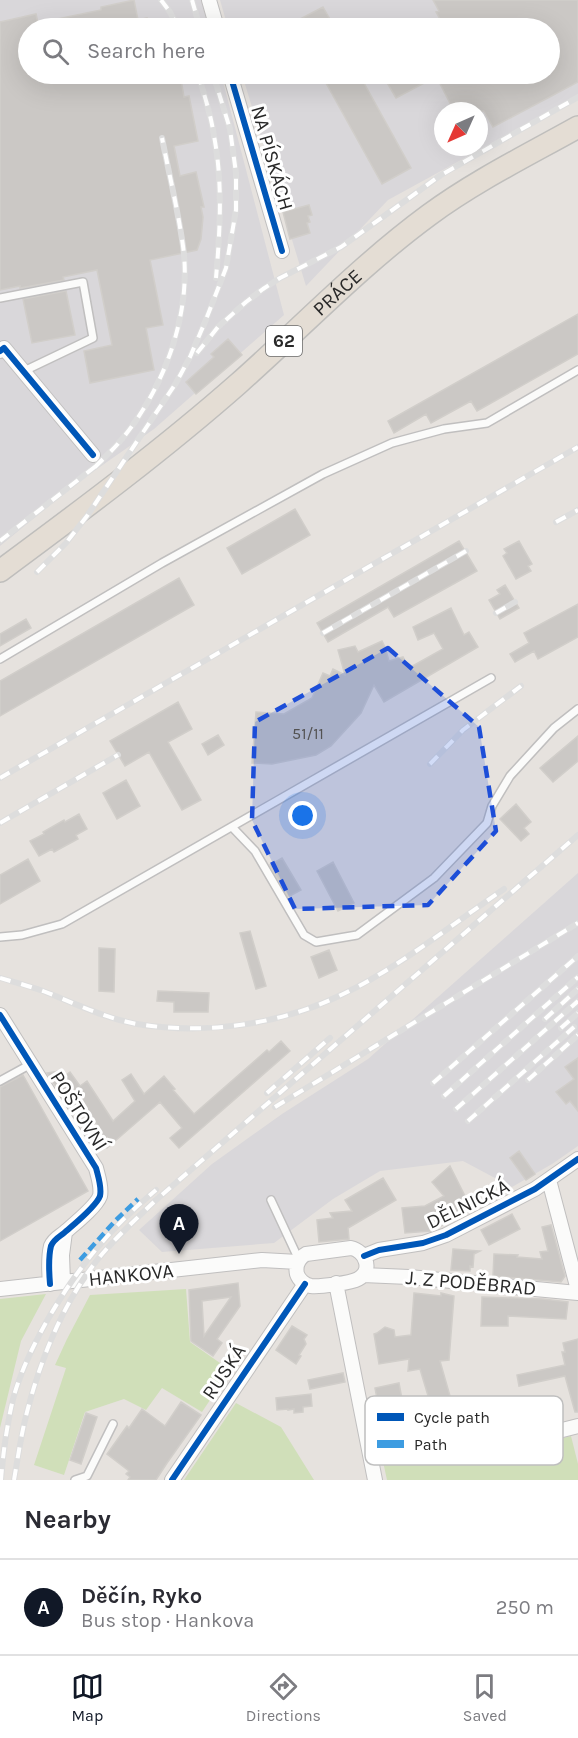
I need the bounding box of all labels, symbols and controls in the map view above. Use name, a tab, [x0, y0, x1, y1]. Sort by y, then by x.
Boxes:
search box	[18, 18, 560, 84]
icon: search	[39, 35, 72, 68]
text: Search here	[87, 38, 205, 64]
north arrow	[434, 102, 488, 156]
street label: NA PÍSKÁCH	[246, 103, 299, 213]
street label: PRÁCE	[308, 264, 367, 320]
road number: 62	[266, 326, 302, 356]
house number: 51/11	[292, 724, 324, 743]
your location	[288, 801, 317, 830]
street label: POŠTOVNÍ	[46, 1066, 113, 1155]
street label: DĚLNICKÁ	[423, 1173, 513, 1234]
pin: A	[160, 1204, 198, 1254]
street label: HANKOVA	[87, 1259, 175, 1291]
street label: J. Z PODĚBRAD	[405, 1265, 537, 1300]
street label: RUSKÁ	[197, 1340, 251, 1404]
legend	[365, 1396, 563, 1465]
text: Cycle path	[414, 1408, 490, 1427]
text: Path	[414, 1435, 447, 1454]
text: Nearby	[24, 1504, 111, 1535]
text: Děčín, Ryko	[81, 1583, 202, 1609]
text: A	[37, 1596, 50, 1619]
text: 250 m	[496, 1596, 554, 1619]
text: Bus stop · Hankova	[81, 1609, 254, 1632]
tab: Map	[71, 1670, 104, 1725]
tab: Directions	[246, 1670, 321, 1725]
tab: Saved	[463, 1670, 507, 1725]

